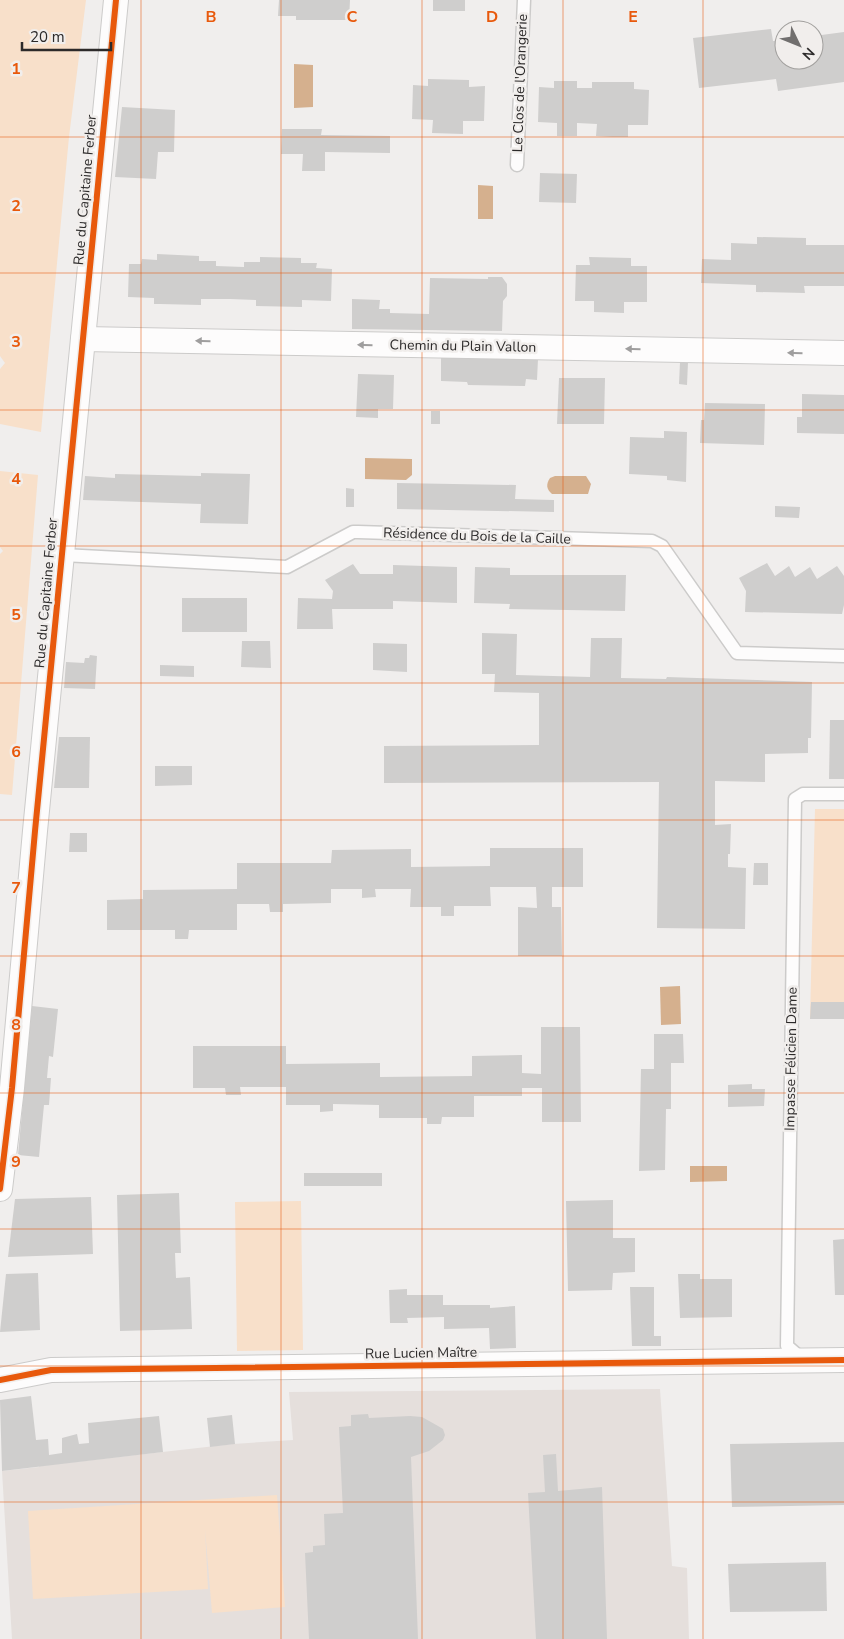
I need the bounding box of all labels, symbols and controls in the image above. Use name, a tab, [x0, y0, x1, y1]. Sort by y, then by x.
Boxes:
text: B	[205, 6, 217, 28]
text: C	[347, 6, 358, 28]
text: D	[486, 6, 498, 28]
text: E	[628, 6, 638, 28]
street label: Le Clos de l'Orangerie	[508, 13, 532, 153]
scale bar	[22, 20, 111, 52]
north arrow	[774, 20, 824, 70]
text: 20 m	[30, 27, 65, 47]
text: N	[798, 43, 819, 64]
text: 1	[11, 58, 21, 80]
street label: Rue du Capitaine Ferber	[69, 114, 101, 266]
text: 2	[11, 195, 21, 217]
text: 3	[11, 331, 21, 353]
street label: Chemin du Plain Vallon	[390, 335, 536, 357]
one-way arrow	[195, 337, 211, 345]
one-way arrow	[357, 340, 373, 348]
one-way arrow	[625, 345, 641, 353]
one-way arrow	[787, 348, 803, 356]
text: 4	[11, 468, 21, 490]
street label: Rue du Capitaine Ferber	[30, 517, 62, 669]
street label: Résidence du Bois de la Caille	[383, 523, 571, 549]
text: 5	[11, 604, 21, 626]
text: 6	[11, 741, 21, 763]
text: 7	[11, 877, 21, 899]
street label: Impasse Félicien Dame	[780, 987, 802, 1131]
text: 8	[11, 1014, 21, 1036]
text: 9	[11, 1151, 21, 1173]
street label: Rue Lucien Maître	[365, 1343, 477, 1363]

